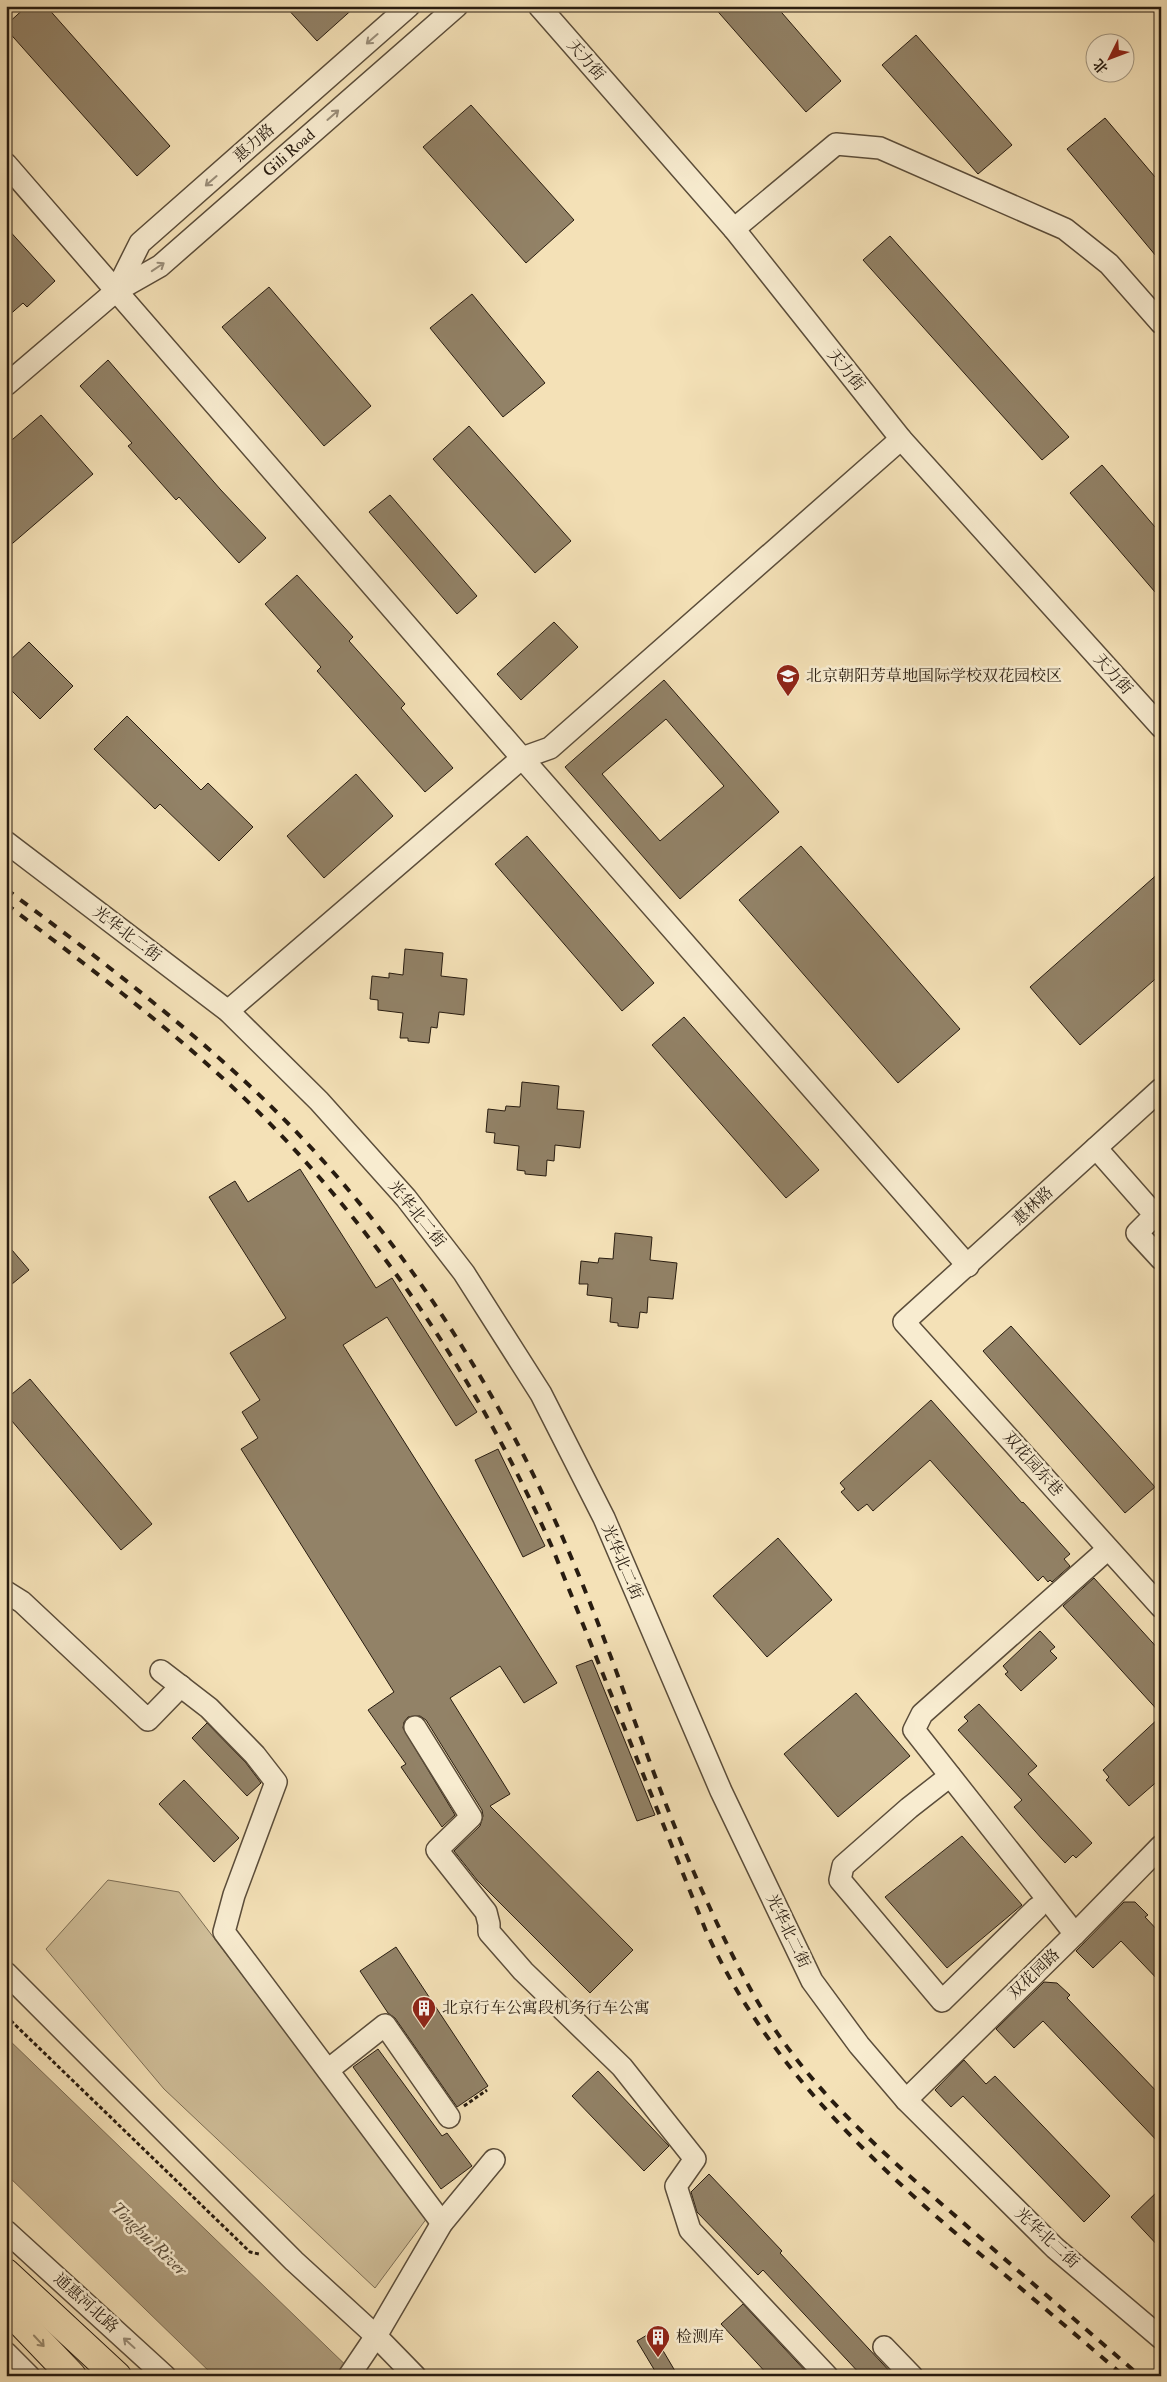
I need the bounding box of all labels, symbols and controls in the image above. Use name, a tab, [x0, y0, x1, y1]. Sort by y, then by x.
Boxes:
north arrow	[1084, 32, 1134, 82]
one-way arrow	[366, 33, 379, 44]
street label: 天力街	[563, 35, 609, 85]
text: 北	[1090, 55, 1112, 77]
one-way arrow	[327, 109, 340, 120]
street label: 惠力路	[229, 120, 279, 166]
street label: Gili Road	[259, 125, 319, 181]
one-way arrow	[204, 175, 217, 187]
one-way arrow	[151, 262, 165, 272]
street label: 天力街	[823, 345, 869, 395]
street label: 天力街	[1090, 649, 1136, 699]
school or university icon: 北京朝阳芳草地国际学校双花园校区	[775, 663, 801, 697]
place label: 北京朝阳芳草地国际学校双花园校区	[806, 666, 1062, 686]
street label: 光华北二街	[89, 902, 165, 966]
street label: 光华北二街	[384, 1177, 450, 1251]
street label: 惠林路	[1009, 1182, 1057, 1230]
street label: 双花园东巷	[999, 1428, 1067, 1500]
street label: 光华北二街	[597, 1521, 647, 1603]
street label: 光华北二街	[761, 1891, 815, 1971]
street label: 双花园路	[1004, 1945, 1064, 2003]
building icon: 北京行车公寓段机务行车公寓	[411, 1995, 437, 2029]
place label: 北京行车公寓段机务行车公寓	[442, 1998, 650, 2018]
water label: Tonghui River	[106, 2197, 193, 2282]
street label: 光华北二街	[1011, 2203, 1083, 2273]
street label: 通惠河北路	[50, 2269, 122, 2337]
building icon: 检测库	[645, 2324, 671, 2358]
place label: 检测库	[676, 2327, 724, 2347]
one-way arrow	[33, 2335, 45, 2347]
one-way arrow	[123, 2337, 136, 2349]

